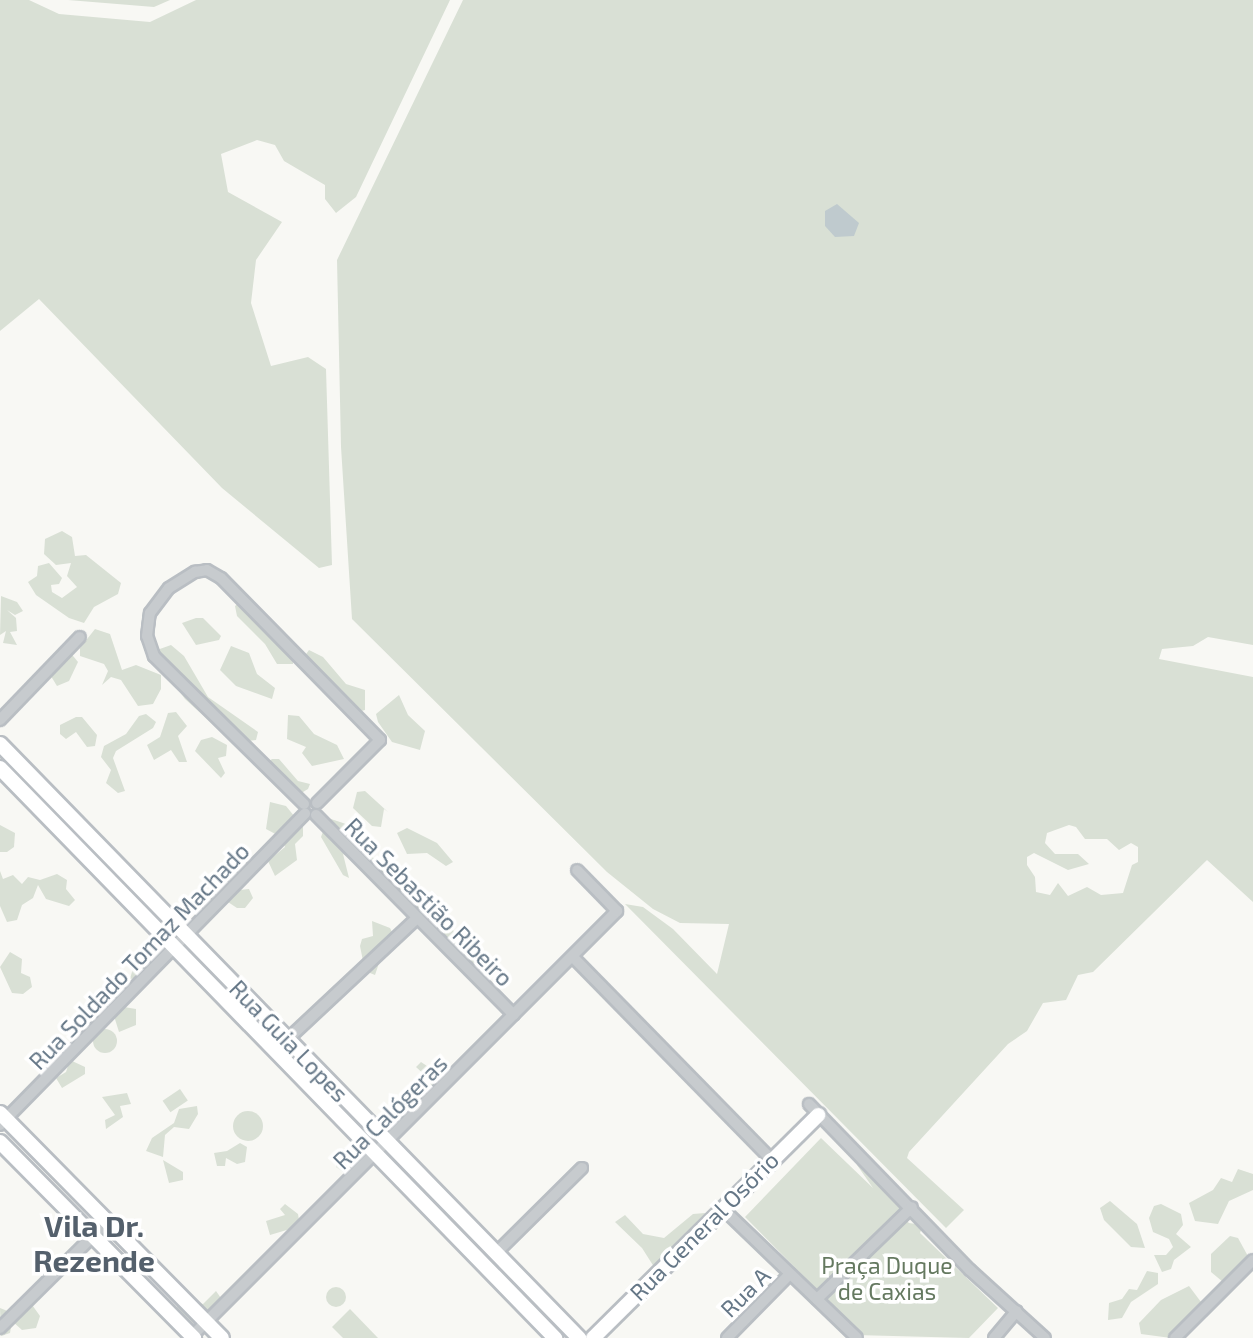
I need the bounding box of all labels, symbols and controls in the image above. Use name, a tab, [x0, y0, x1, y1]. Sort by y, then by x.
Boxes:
street label: Rua Sebastião Ribeiro	[339, 812, 519, 992]
street label: Rua Soldado Tomaz Machado	[23, 837, 255, 1075]
street label: Rua Guia Lopes	[224, 974, 354, 1108]
street label: Rua Calógeras	[327, 1049, 453, 1175]
street label: Rua General Osório	[624, 1146, 784, 1306]
district label: Vila Dr. Rezende	[33, 1207, 155, 1278]
park label: Praça Duque de Caxias	[821, 1251, 953, 1305]
street label: Rua A	[714, 1261, 776, 1323]

